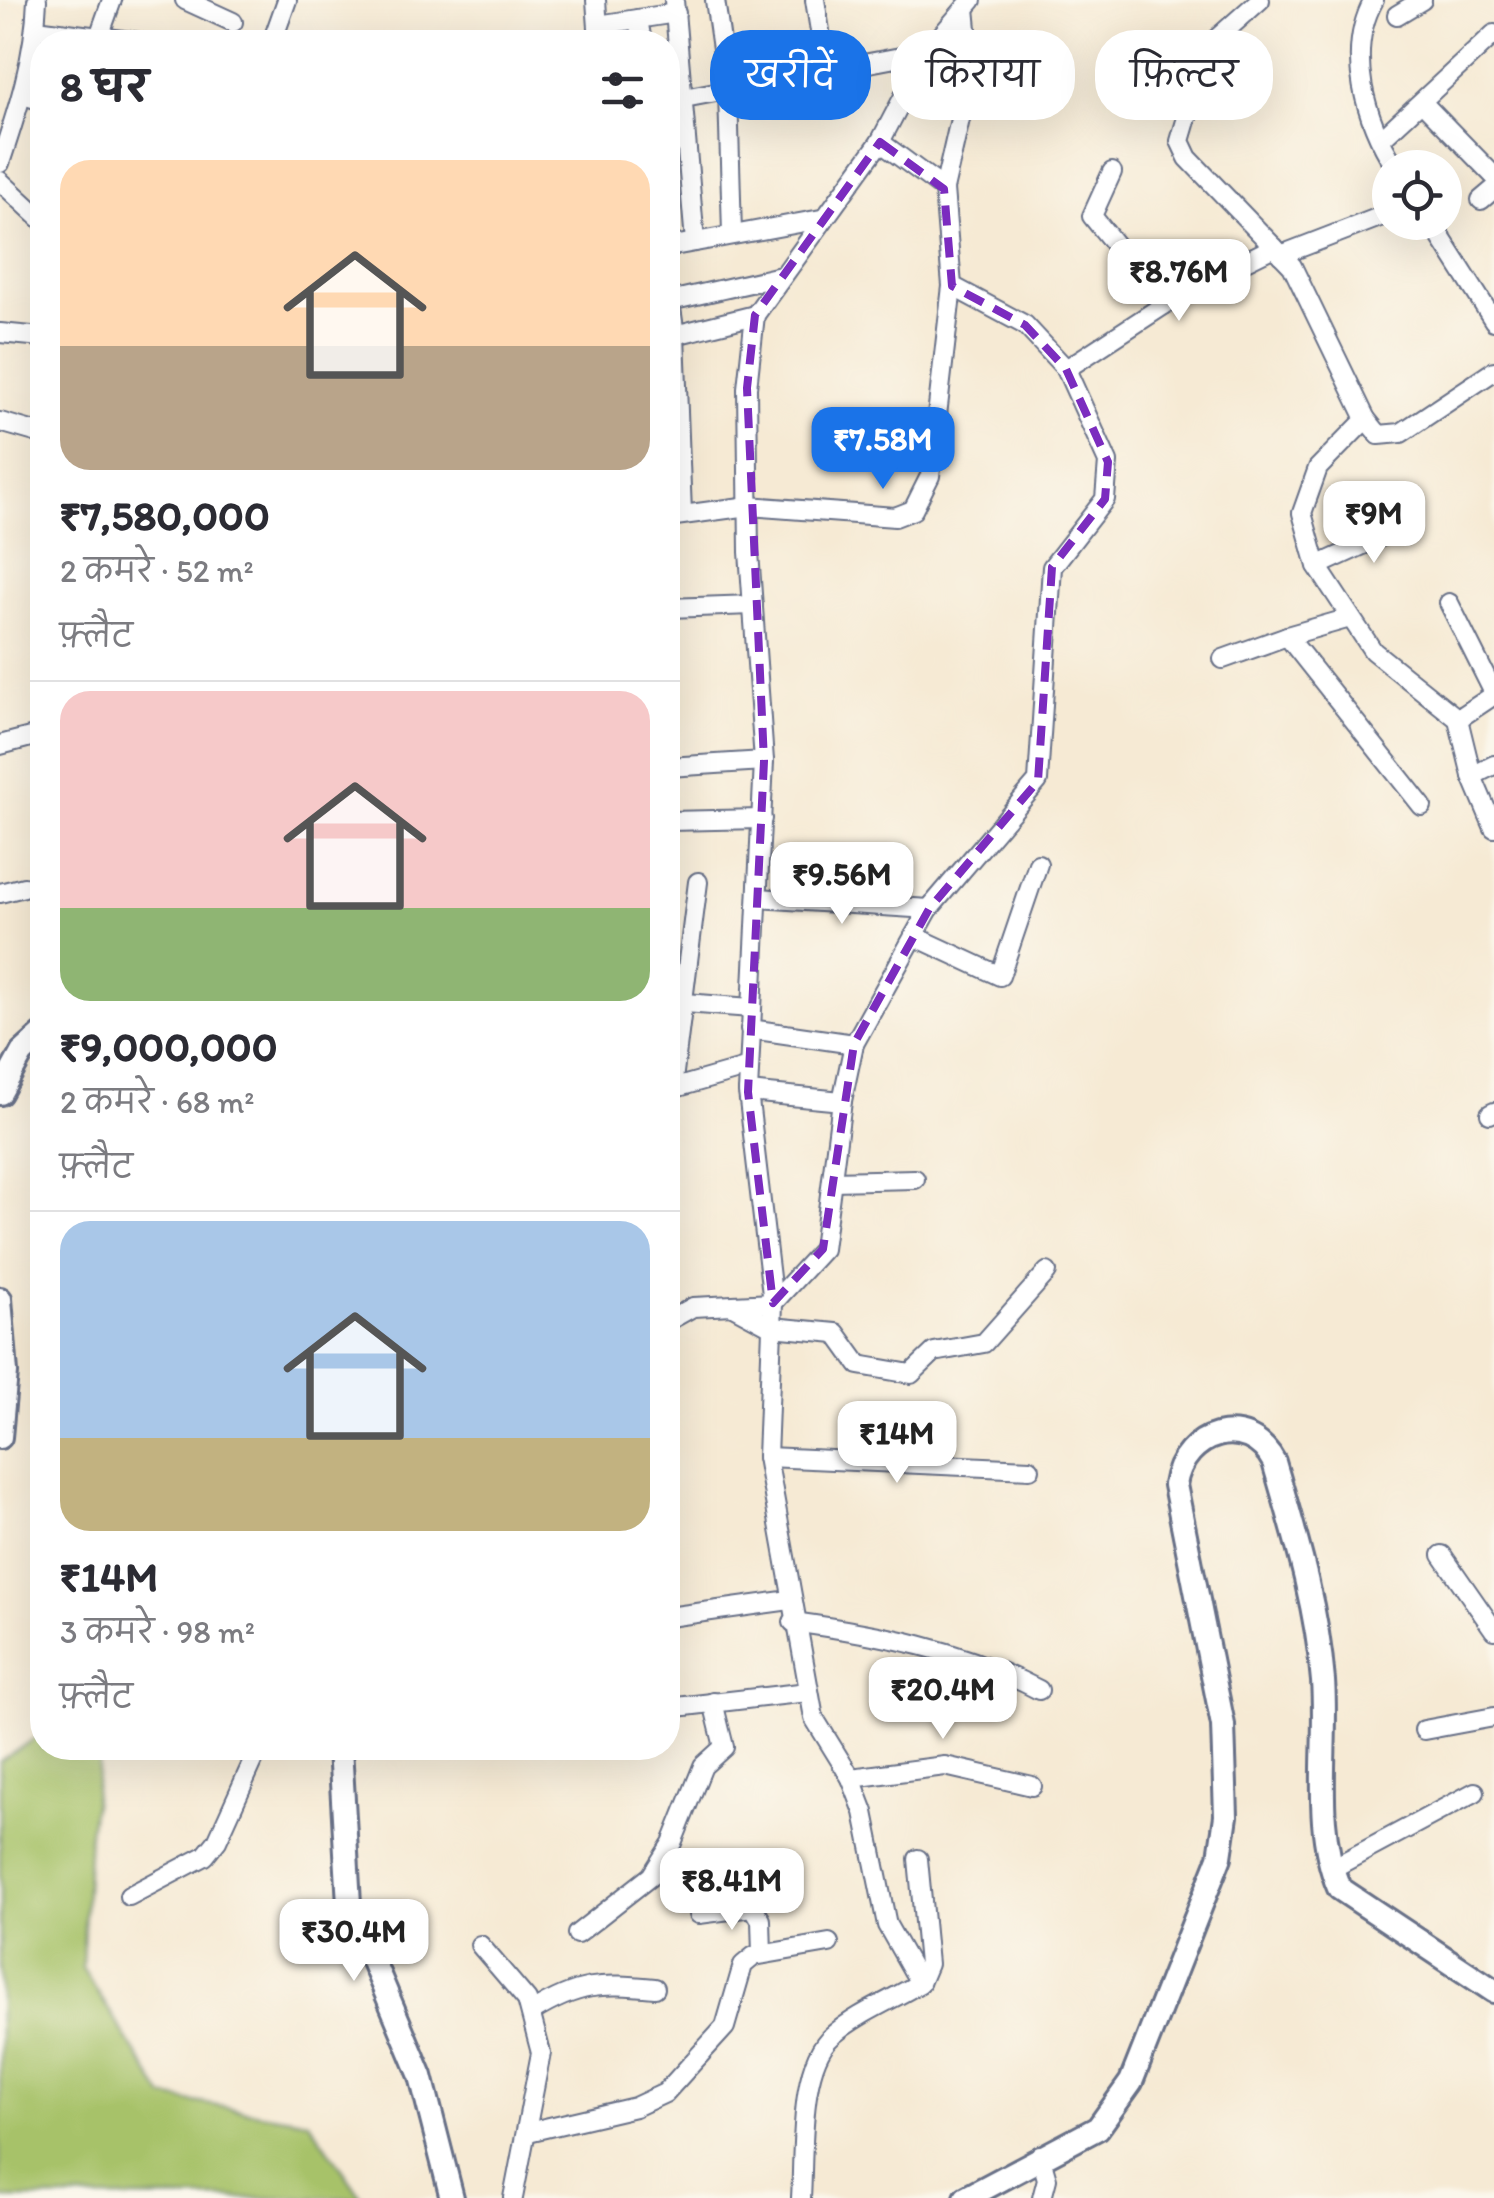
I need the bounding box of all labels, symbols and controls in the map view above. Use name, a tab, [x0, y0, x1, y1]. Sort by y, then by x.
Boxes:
chip: खरीदें	[710, 30, 871, 120]
chip: किराया	[891, 30, 1075, 120]
chip: फ़िल्टर	[1095, 30, 1273, 120]
text: 8 घर	[60, 61, 148, 112]
icon: filters	[595, 63, 650, 118]
map controls	[1372, 150, 1462, 240]
button: locate	[1372, 150, 1462, 240]
icon: home	[265, 225, 445, 405]
pin: ₹8.76M	[1098, 239, 1260, 324]
text: ₹8.76M	[1130, 252, 1228, 290]
pin: ₹7.58M	[802, 407, 964, 492]
text: ₹7.58M	[834, 420, 932, 458]
pin: ₹9M	[1326, 481, 1422, 566]
text: ₹7,580,000	[60, 490, 270, 541]
text: ₹9M	[1345, 494, 1403, 532]
text: 2 कमरे · 52 m²	[60, 552, 254, 590]
text: फ़्लैट	[60, 617, 133, 655]
icon: home	[265, 756, 445, 936]
pin: ₹9.56M	[761, 842, 923, 927]
text: ₹9.56M	[792, 855, 892, 893]
text: ₹9,000,000	[60, 1021, 278, 1072]
text: 2 कमरे · 68 m²	[60, 1083, 254, 1121]
text: फ़्लैट	[60, 1148, 133, 1186]
icon: home	[265, 1286, 445, 1466]
pin: ₹14M	[838, 1401, 956, 1486]
text: ₹14M	[860, 1414, 934, 1452]
text: ₹14M	[60, 1551, 158, 1602]
text: 3 कमरे · 98 m²	[60, 1613, 255, 1651]
pin: ₹20.4M	[862, 1657, 1024, 1742]
text: ₹20.4M	[891, 1670, 995, 1708]
text: फ़्लैट	[60, 1678, 133, 1716]
pin: ₹8.41M	[651, 1848, 813, 1933]
text: ₹8.41M	[682, 1861, 782, 1899]
pin: ₹30.4M	[273, 1899, 435, 1984]
text: ₹30.4M	[301, 1912, 407, 1950]

